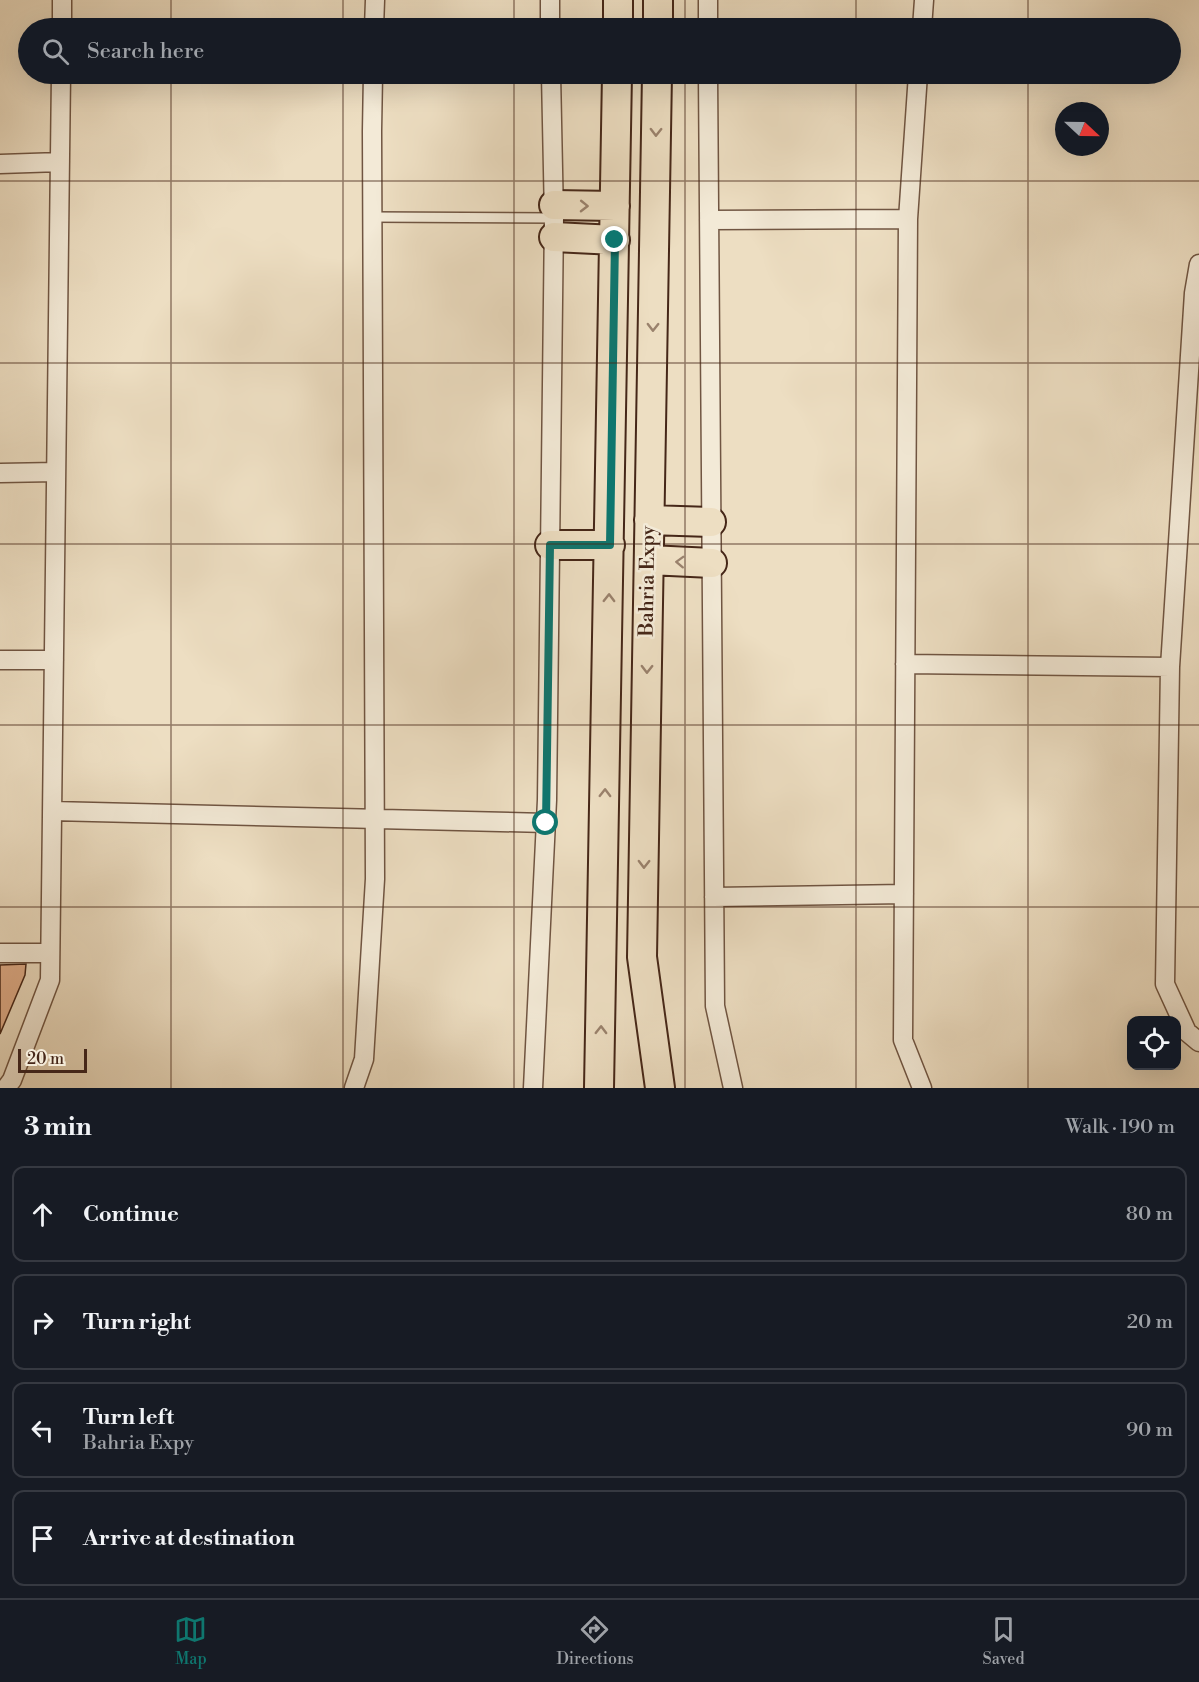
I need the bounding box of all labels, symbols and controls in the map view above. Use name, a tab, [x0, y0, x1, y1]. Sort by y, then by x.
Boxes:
search box	[18, 18, 1181, 84]
icon: search	[39, 35, 72, 68]
text: Search here	[87, 38, 204, 65]
north arrow	[1055, 102, 1109, 156]
one-way arrow	[650, 127, 662, 136]
one-way arrow	[580, 200, 589, 212]
route end	[601, 226, 627, 252]
one-way arrow	[646, 322, 659, 331]
street label: Bahria Expy	[635, 525, 661, 638]
one-way arrow	[676, 555, 685, 568]
one-way arrow	[603, 593, 615, 602]
one-way arrow	[641, 664, 653, 673]
one-way arrow	[599, 788, 612, 797]
route start	[532, 809, 558, 835]
one-way arrow	[638, 859, 650, 868]
map controls	[1127, 1016, 1181, 1070]
button: locate	[1127, 1016, 1181, 1070]
one-way arrow	[595, 1025, 607, 1034]
scale bar	[18, 1046, 87, 1074]
text: 20 m	[27, 1049, 64, 1069]
text: 3 min	[24, 1111, 92, 1143]
text: Walk · 190 m	[1065, 1115, 1175, 1140]
icon: ahead	[26, 1198, 59, 1231]
text: Continue	[83, 1201, 179, 1228]
text: 80 m	[1126, 1202, 1173, 1227]
icon: right	[26, 1306, 59, 1339]
text: Turn right	[83, 1309, 191, 1336]
text: 20 m	[1127, 1310, 1173, 1335]
text: Turn left	[83, 1404, 174, 1431]
icon: left	[26, 1414, 59, 1447]
text: 90 m	[1126, 1418, 1173, 1443]
text: Bahria Expy	[83, 1431, 194, 1456]
icon: arrive	[26, 1522, 59, 1555]
text: Arrive at destination	[83, 1525, 295, 1552]
tab: Map	[174, 1613, 207, 1669]
tab: Directions	[556, 1613, 634, 1669]
tab: Saved	[982, 1613, 1025, 1669]

